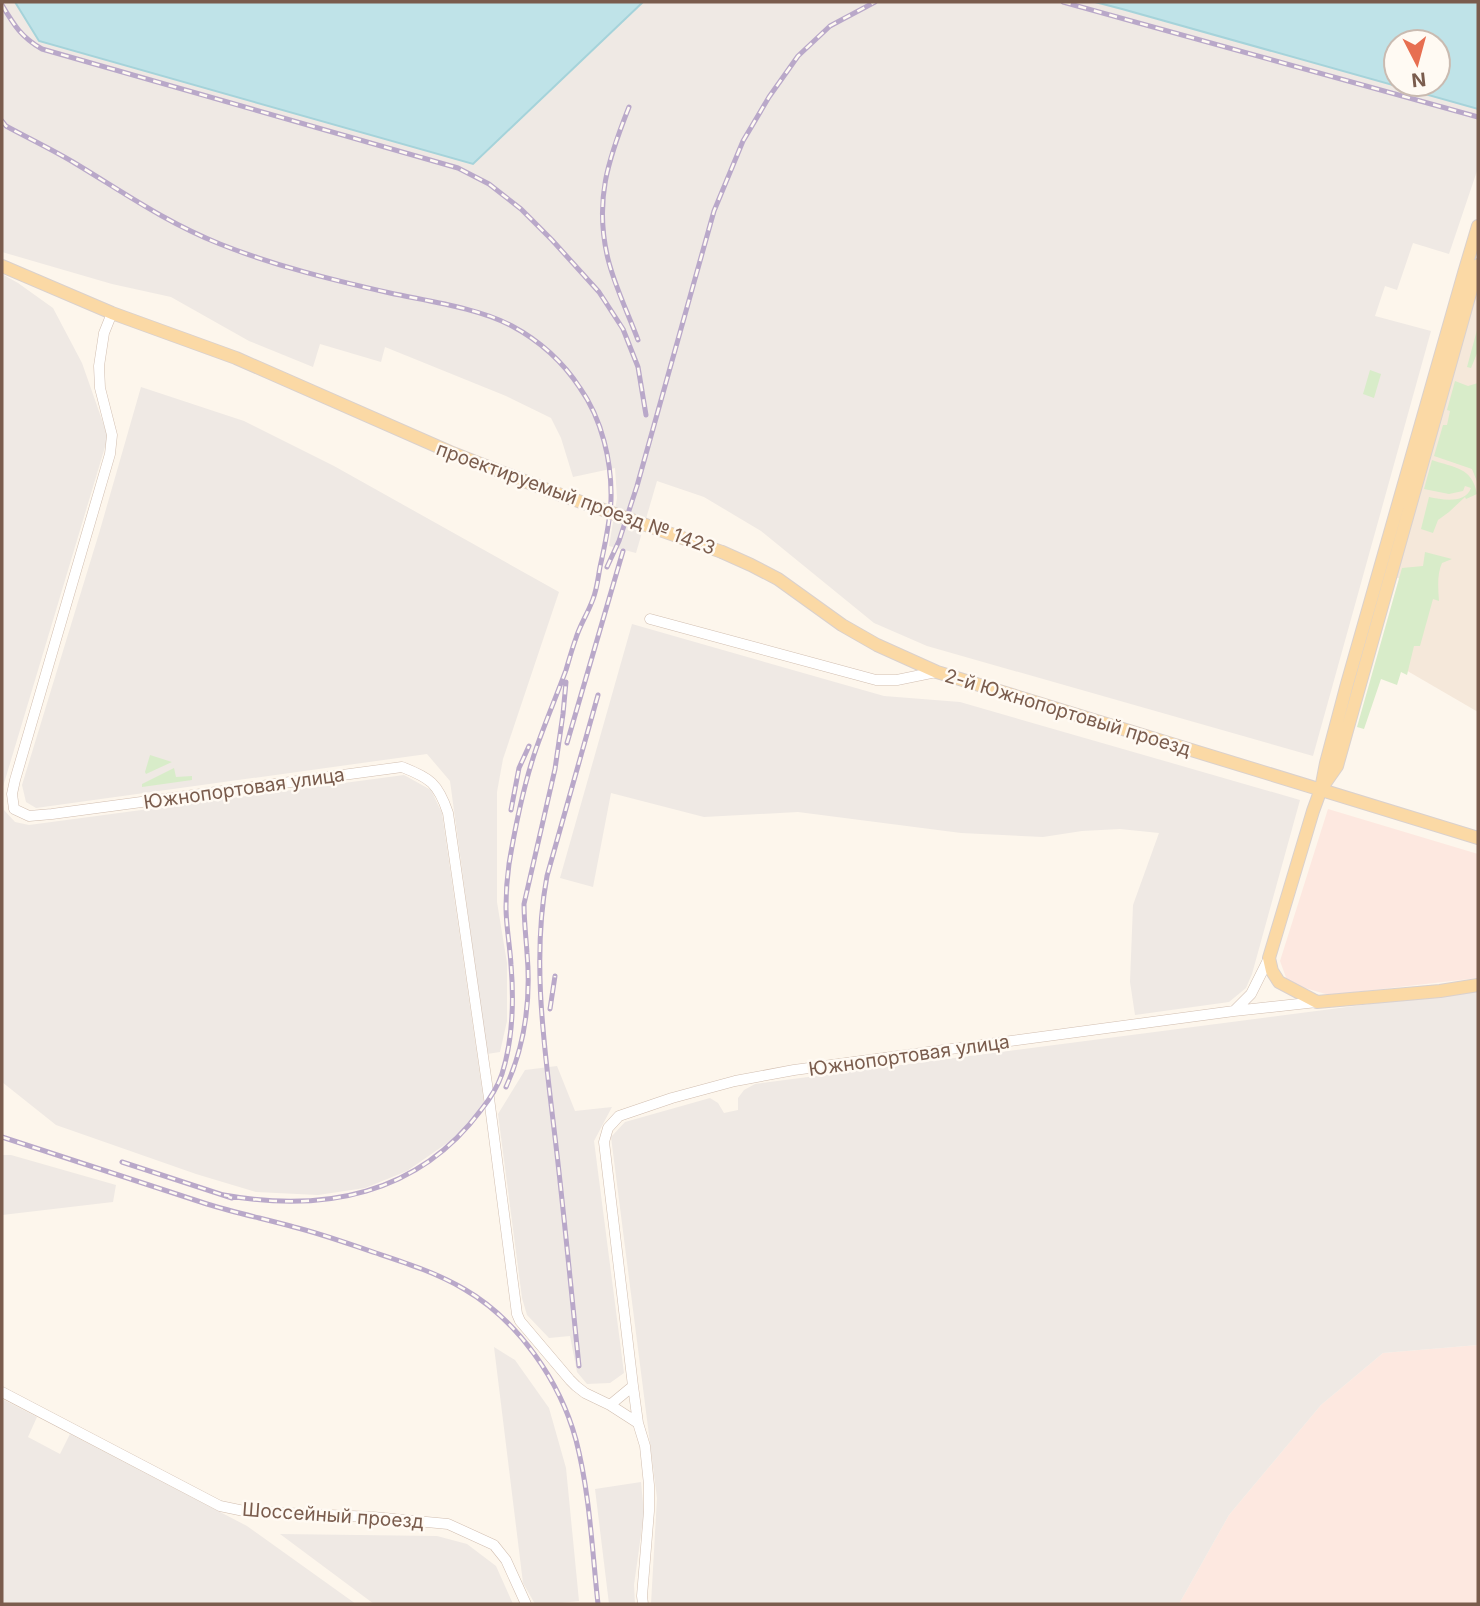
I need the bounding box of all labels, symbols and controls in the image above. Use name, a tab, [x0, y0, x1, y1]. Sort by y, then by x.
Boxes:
north arrow	[1382, 28, 1452, 98]
text: N	[1410, 67, 1427, 92]
street label: проектируемый проезд № 1423	[433, 437, 718, 560]
street label: 2-й Южнопортовый проезд	[942, 664, 1194, 761]
street label: Южнопортовая улица	[142, 763, 346, 814]
street label: Южнопортовая улица	[807, 1030, 1011, 1081]
street label: Шоссейный проезд	[241, 1498, 425, 1533]

